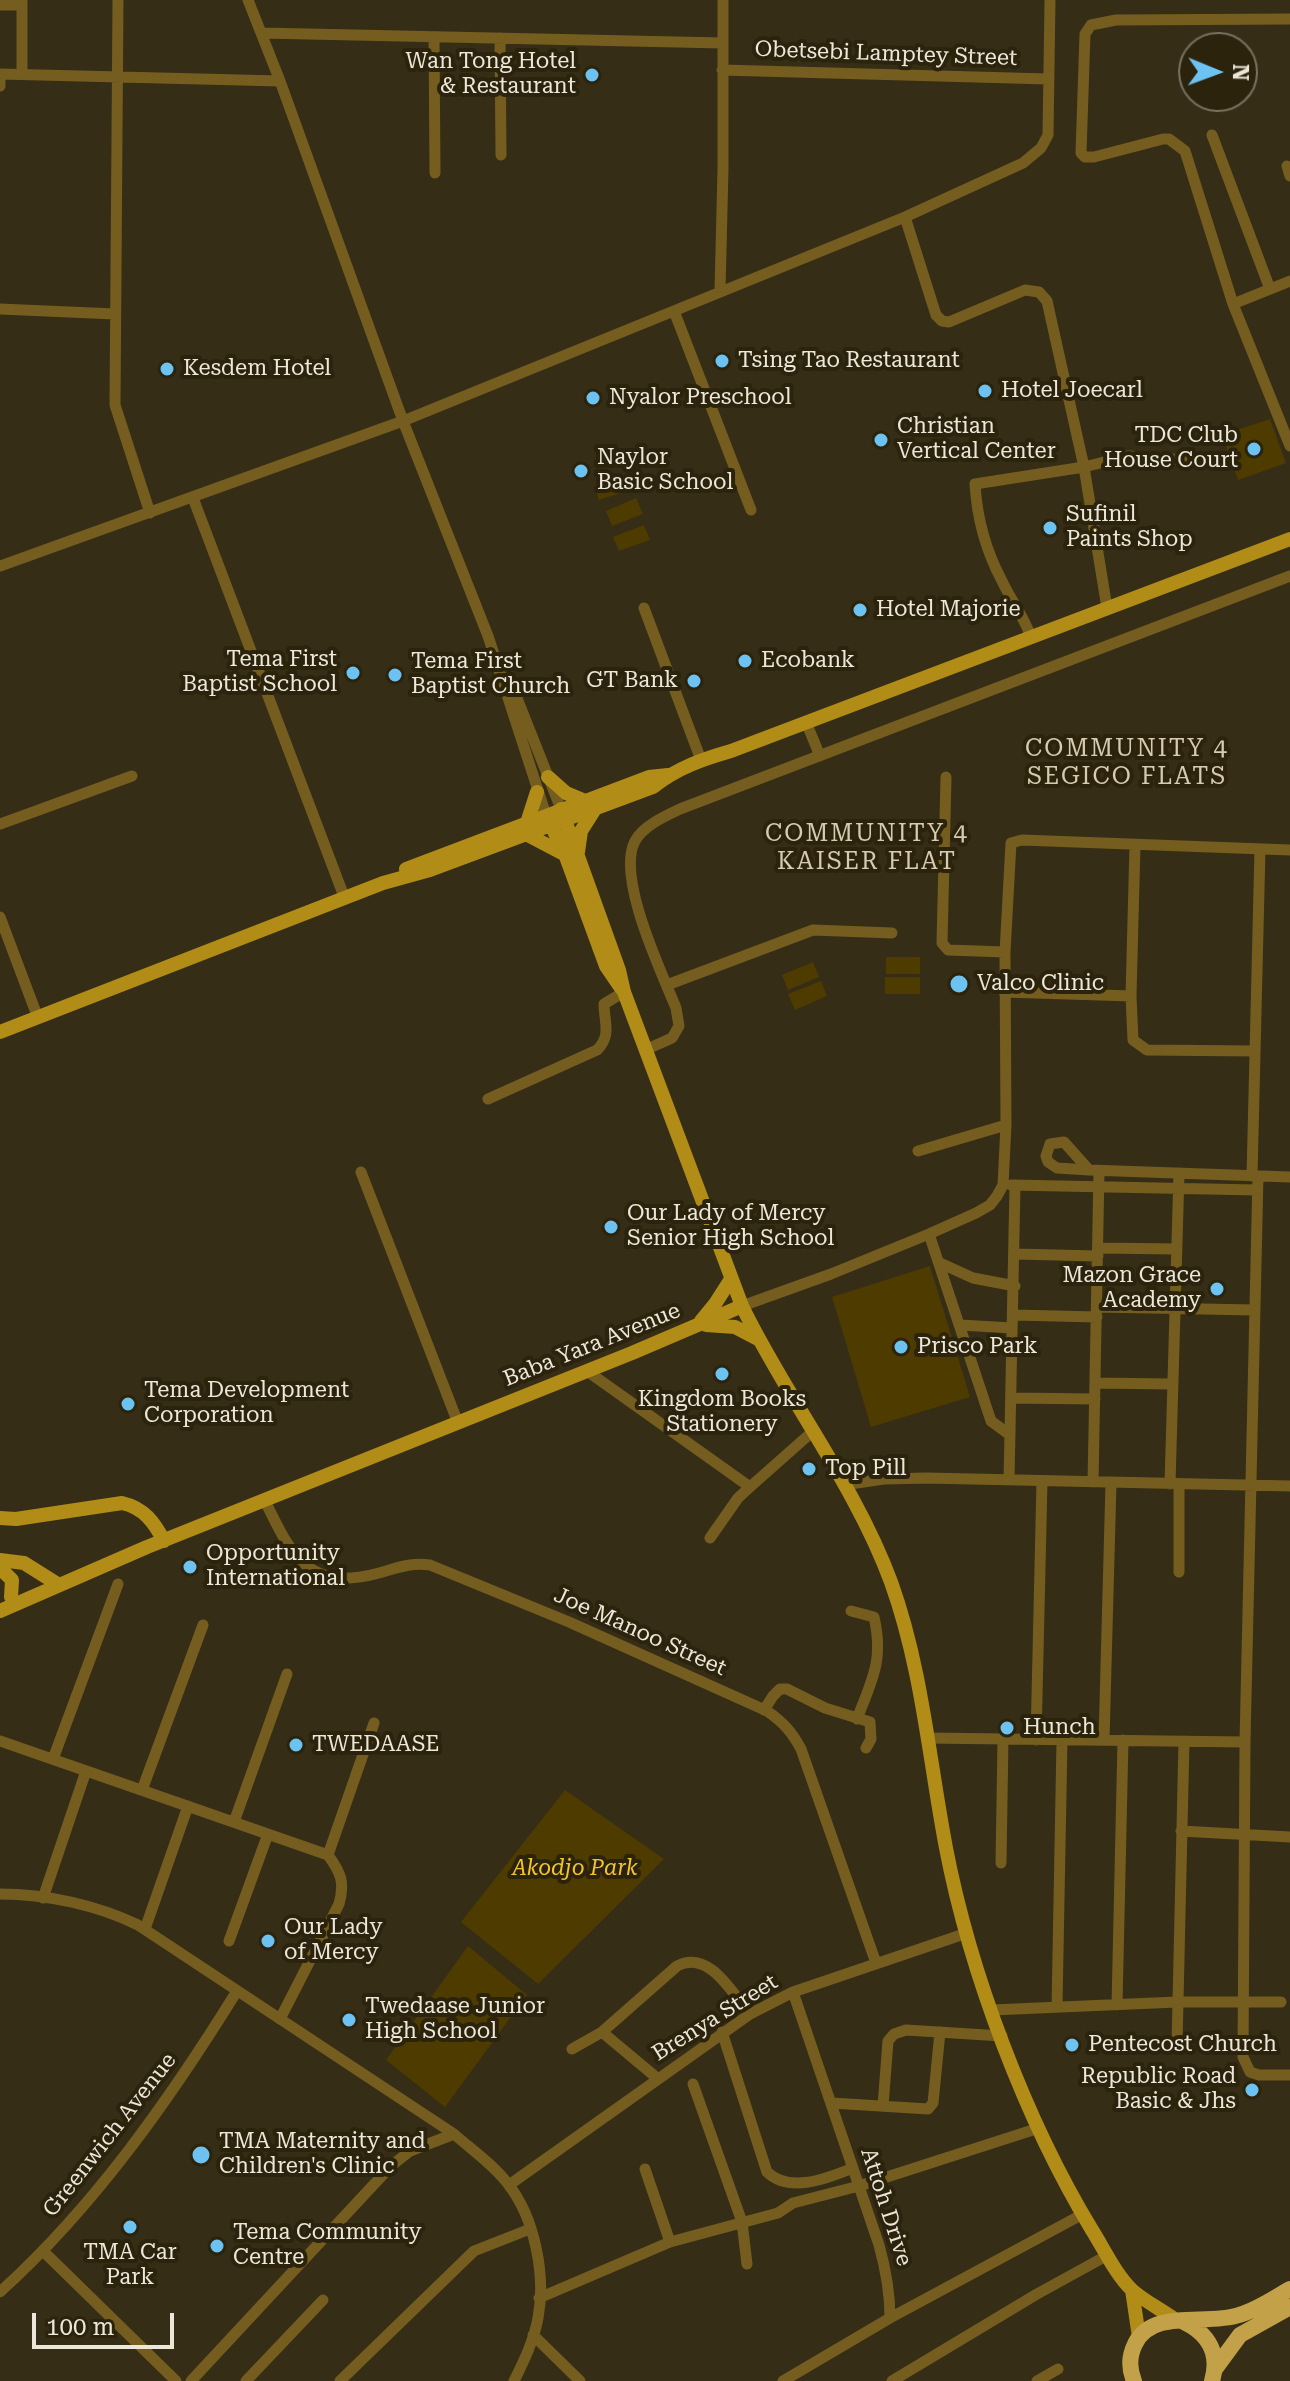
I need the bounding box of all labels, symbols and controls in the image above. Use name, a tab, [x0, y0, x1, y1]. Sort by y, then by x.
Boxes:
north arrow	[1178, 32, 1258, 112]
street label: Obetsebi Lamptey Street	[754, 36, 1018, 72]
place label: Wan Tong Hotel & Restaurant	[406, 49, 576, 100]
text: N	[1228, 64, 1253, 81]
marker: Wan Tong Hotel & Restaurant	[583, 66, 601, 84]
place label: Tsing Tao Restaurant	[738, 348, 960, 374]
marker: Tsing Tao Restaurant	[713, 352, 731, 370]
place label: Kesdem Hotel	[183, 356, 331, 382]
marker: Kesdem Hotel	[158, 360, 176, 378]
place label: Hotel Joecarl	[1001, 378, 1143, 404]
marker: Hotel Joecarl	[976, 382, 994, 400]
place label: Nyalor Preschool	[609, 385, 792, 411]
marker: Nyalor Preschool	[584, 389, 602, 407]
place label: Christian Vertical Center	[897, 414, 1056, 466]
place label: TDC Club House Court	[1104, 423, 1238, 474]
marker: Christian Vertical Center	[872, 431, 890, 449]
marker: TDC Club House Court	[1245, 440, 1263, 458]
place label: Naylor Basic School	[597, 445, 733, 496]
marker: Naylor Basic School	[572, 462, 590, 480]
place label: Sufinil Paints Shop	[1066, 502, 1193, 554]
marker: Sufinil Paints Shop	[1041, 519, 1059, 537]
place label: Hotel Majorie	[876, 597, 1021, 623]
marker: Hotel Majorie	[851, 601, 869, 619]
place label: Tema First Baptist School	[182, 647, 337, 698]
place label: Ecobank	[761, 648, 855, 674]
place label: Tema First Baptist Church	[411, 649, 570, 700]
marker: Ecobank	[736, 652, 754, 670]
marker: Tema First Baptist School	[344, 664, 362, 682]
marker: Tema First Baptist Church	[386, 666, 404, 684]
place label: GT Bank	[586, 668, 678, 694]
marker: GT Bank	[685, 672, 703, 690]
district label: COMMUNITY 4 SEGICO FLATS	[1025, 735, 1229, 791]
district label: COMMUNITY 4 KAISER FLAT	[765, 820, 969, 876]
place label: Valco Clinic	[977, 971, 1104, 997]
marker: Valco Clinic	[948, 973, 970, 995]
place label: Our Lady of Mercy Senior High School	[627, 1201, 834, 1252]
marker: Our Lady of Mercy Senior High School	[602, 1218, 620, 1236]
place label: Mazon Grace Academy	[1063, 1263, 1201, 1314]
marker: Mazon Grace Academy	[1208, 1280, 1226, 1298]
street label: Baba Yara Avenue	[500, 1297, 684, 1393]
place label: Prisco Park	[917, 1334, 1038, 1360]
marker: Prisco Park	[892, 1338, 910, 1356]
marker: Kingdom Books Stationery	[713, 1365, 731, 1383]
place label: Tema Development Corporation	[144, 1378, 349, 1430]
place label: Kingdom Books Stationery	[638, 1387, 806, 1438]
marker: Tema Development Corporation	[119, 1395, 137, 1413]
place label: Top Pill	[825, 1456, 907, 1482]
marker: Top Pill	[800, 1460, 818, 1478]
place label: Opportunity International	[206, 1541, 345, 1592]
marker: Opportunity International	[181, 1558, 199, 1576]
street label: Joe Manoo Street	[550, 1582, 730, 1682]
place label: Hunch	[1023, 1715, 1096, 1741]
marker: Hunch	[998, 1719, 1016, 1737]
place label: TWEDAASE	[312, 1732, 439, 1758]
marker: TWEDAASE	[287, 1736, 305, 1754]
park label: Akodjo Park	[512, 1856, 638, 1882]
place label: Our Lady of Mercy	[284, 1915, 382, 1966]
marker: Our Lady of Mercy	[259, 1932, 277, 1950]
street label: Brenya Street	[647, 1969, 783, 2067]
place label: Twedaase Junior High School	[365, 1994, 545, 2046]
marker: Twedaase Junior High School	[340, 2011, 358, 2029]
place label: Pentecost Church	[1088, 2032, 1277, 2058]
marker: Pentecost Church	[1063, 2036, 1081, 2054]
street label: Greenwich Avenue	[38, 2048, 182, 2222]
place label: Republic Road Basic & Jhs	[1081, 2064, 1236, 2116]
marker: Republic Road Basic & Jhs	[1243, 2081, 1261, 2099]
place label: TMA Maternity and Children's Clinic	[219, 2129, 426, 2180]
marker: TMA Maternity and Children's Clinic	[190, 2144, 212, 2166]
street label: Attoh Drive	[855, 2145, 917, 2269]
marker: TMA Car Park	[121, 2218, 139, 2236]
place label: Tema Community Centre	[233, 2220, 422, 2272]
marker: Tema Community Centre	[208, 2237, 226, 2255]
place label: TMA Car Park	[83, 2240, 177, 2292]
scale bar	[36, 2297, 178, 2347]
text: 100 m	[46, 2313, 114, 2341]

